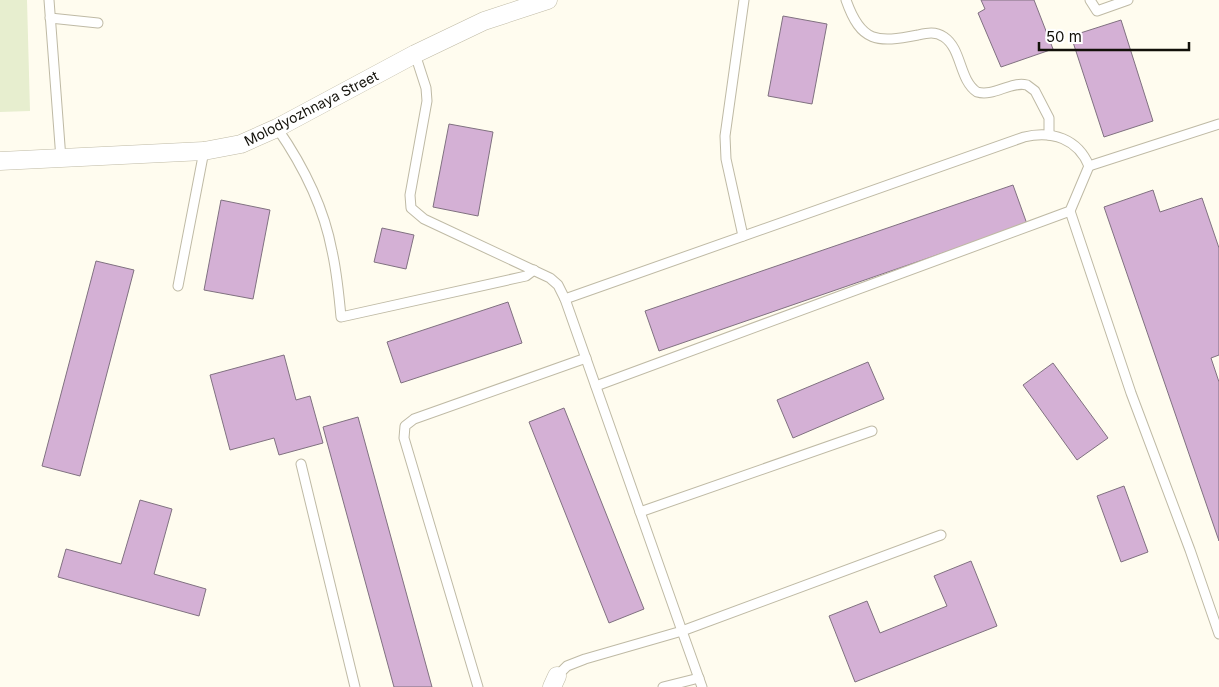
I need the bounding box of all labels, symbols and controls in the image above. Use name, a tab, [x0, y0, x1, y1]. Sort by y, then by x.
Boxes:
scale bar	[1039, 20, 1189, 52]
text: 50 m	[1046, 27, 1082, 46]
street label: Molodyozhnaya Street	[241, 67, 381, 149]

